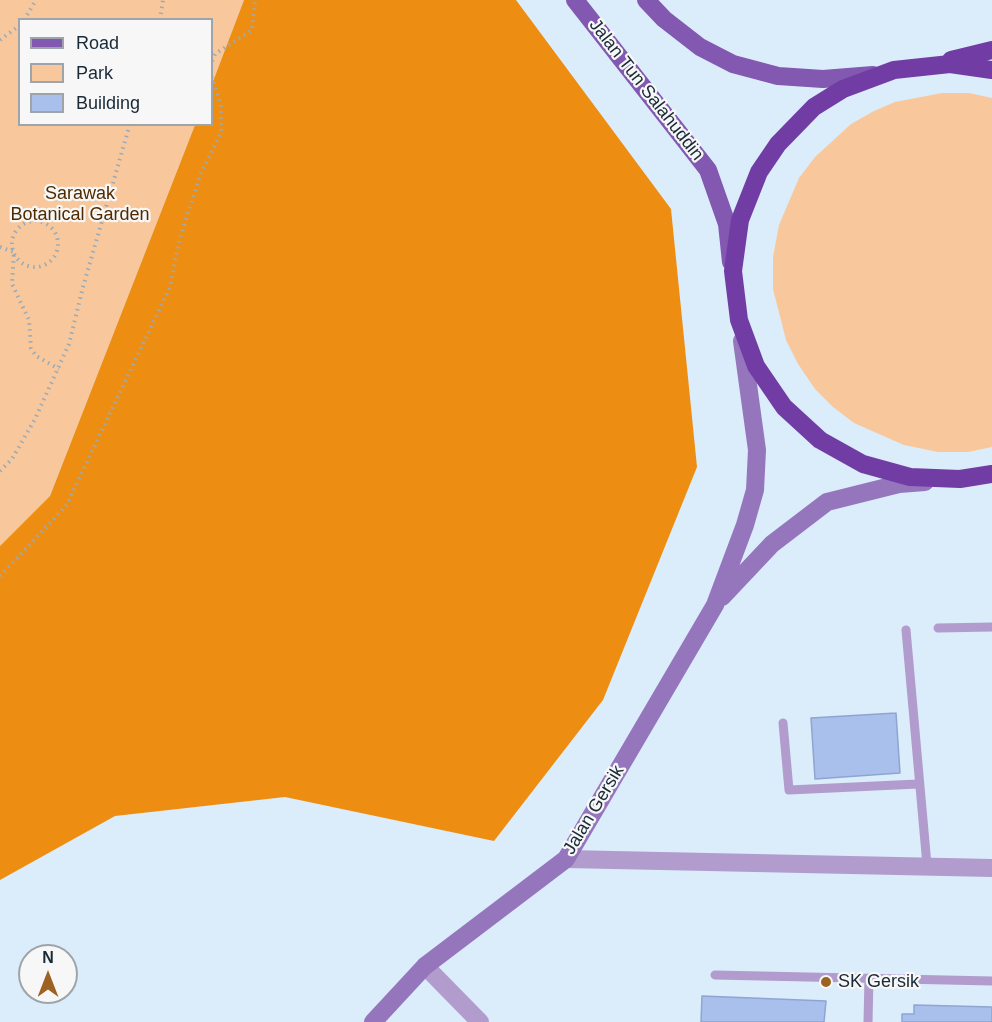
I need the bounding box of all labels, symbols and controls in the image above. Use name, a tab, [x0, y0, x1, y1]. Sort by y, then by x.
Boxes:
street label: Jalan Tun Salahuddin	[584, 15, 708, 165]
legend	[18, 18, 213, 126]
text: Road	[76, 33, 119, 53]
text: Park	[76, 63, 113, 83]
text: Building	[76, 93, 140, 113]
park label: Sarawak Botanical Garden	[10, 183, 150, 226]
street label: Jalan Gersik	[559, 762, 629, 858]
north arrow	[18, 944, 78, 1004]
text: N	[42, 949, 54, 966]
place label: SK Gersik	[838, 971, 919, 993]
marker: SK Gersik	[819, 975, 833, 989]

